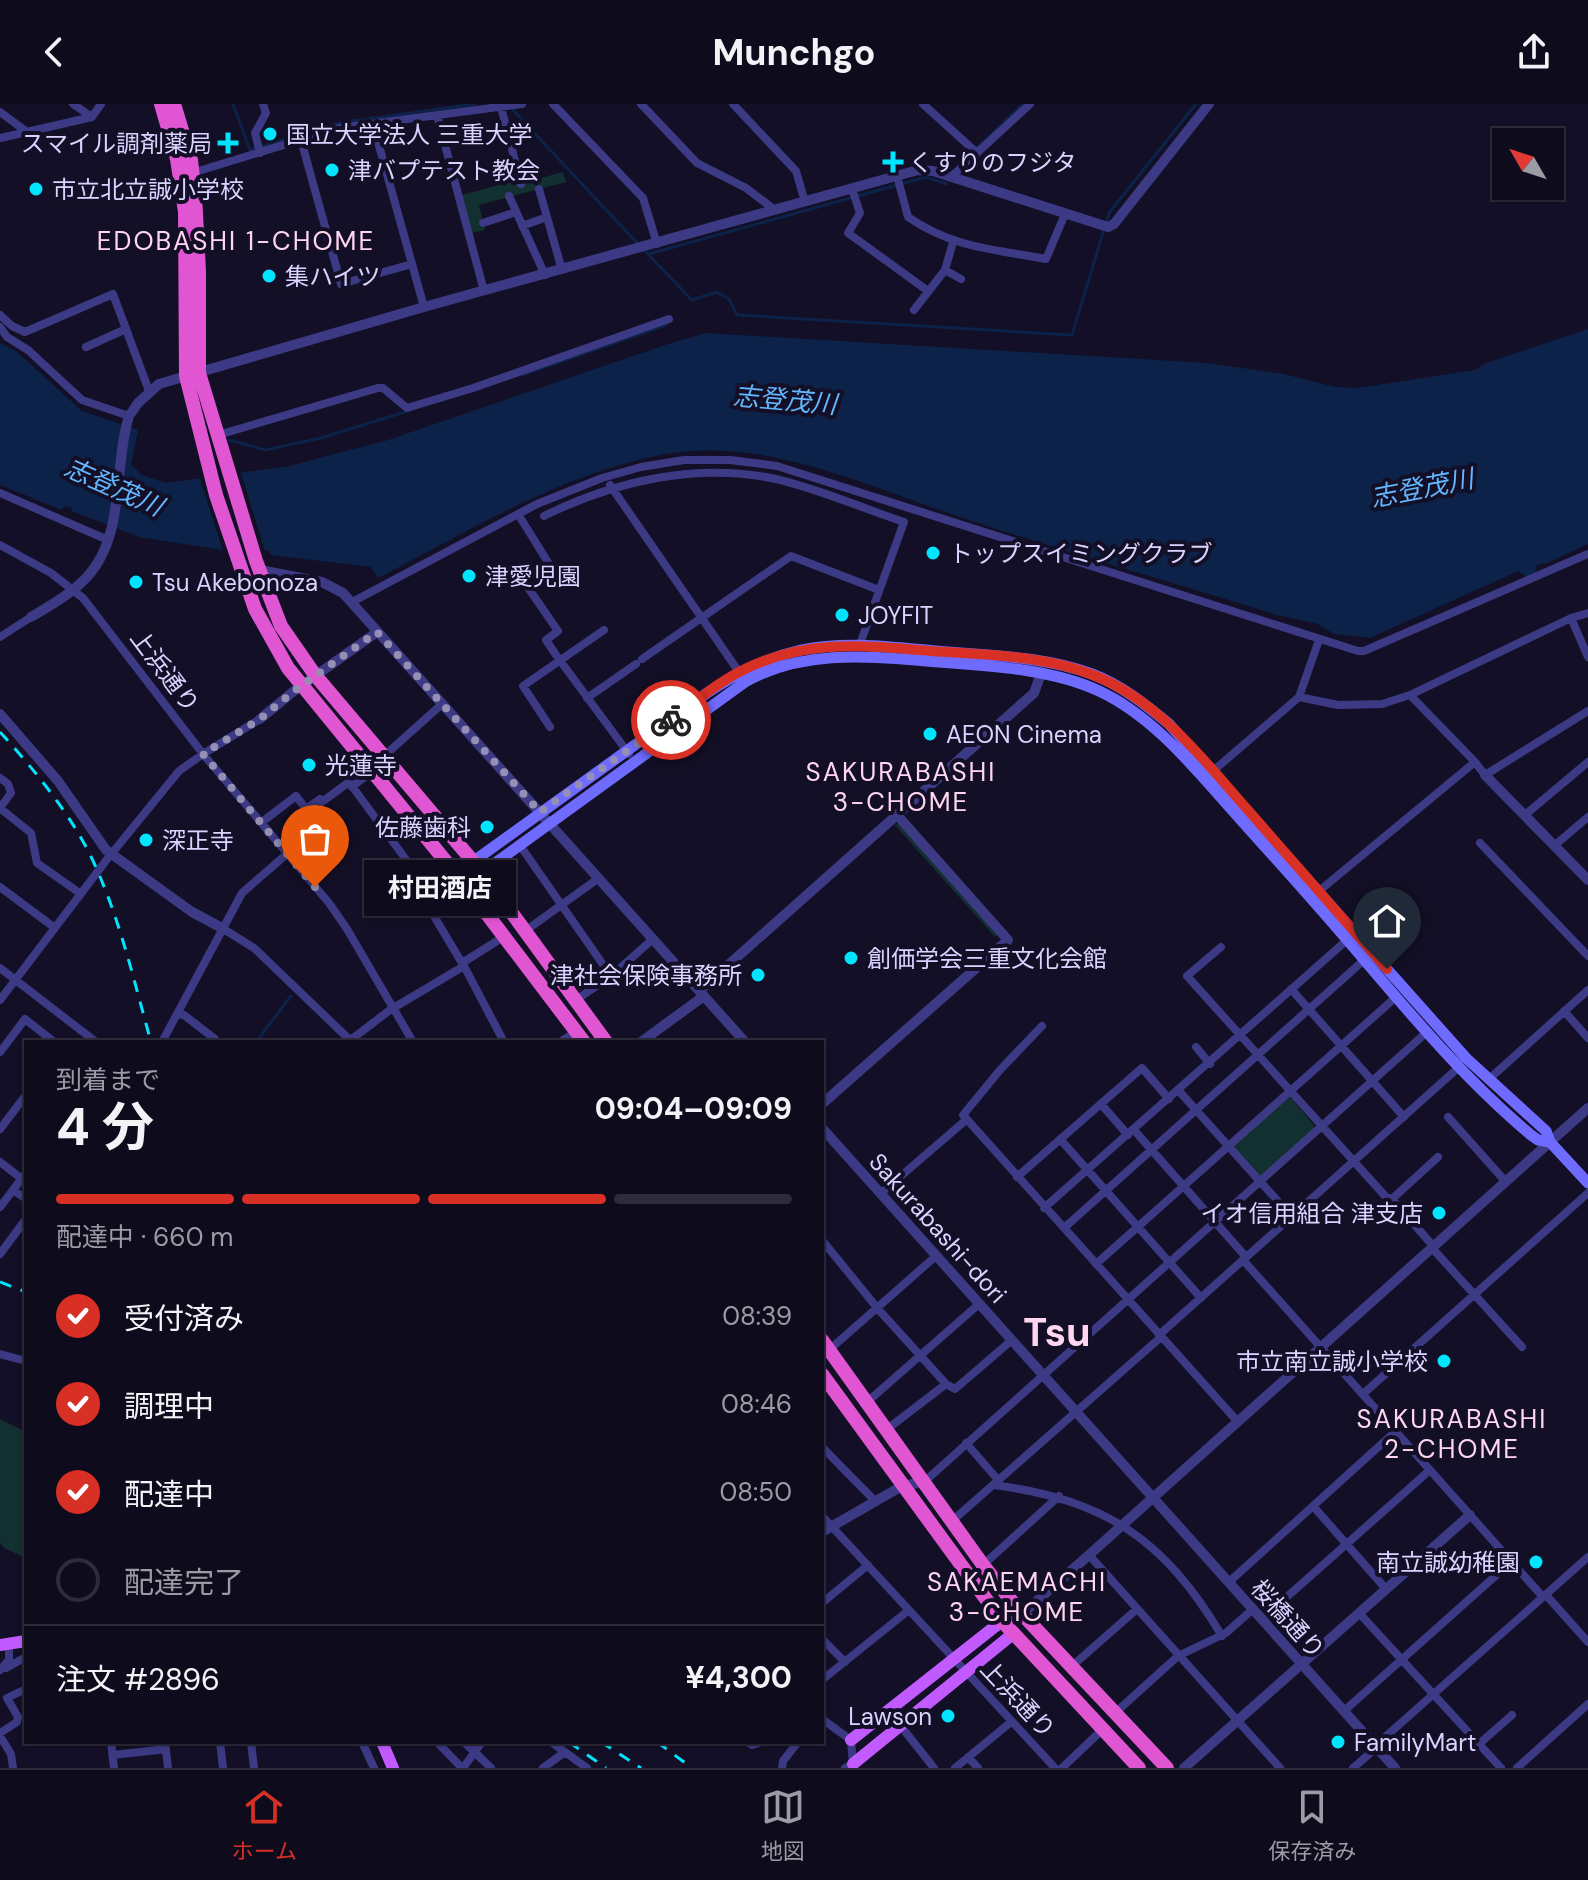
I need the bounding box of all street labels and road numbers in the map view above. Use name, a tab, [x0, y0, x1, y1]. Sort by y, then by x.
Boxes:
street label: 上浜通り	[124, 623, 206, 719]
street label: Sakurabashi-dori	[862, 1147, 1014, 1309]
street label: 桜橋通り	[1244, 1573, 1332, 1665]
street label: 上浜通り	[974, 1653, 1062, 1745]

